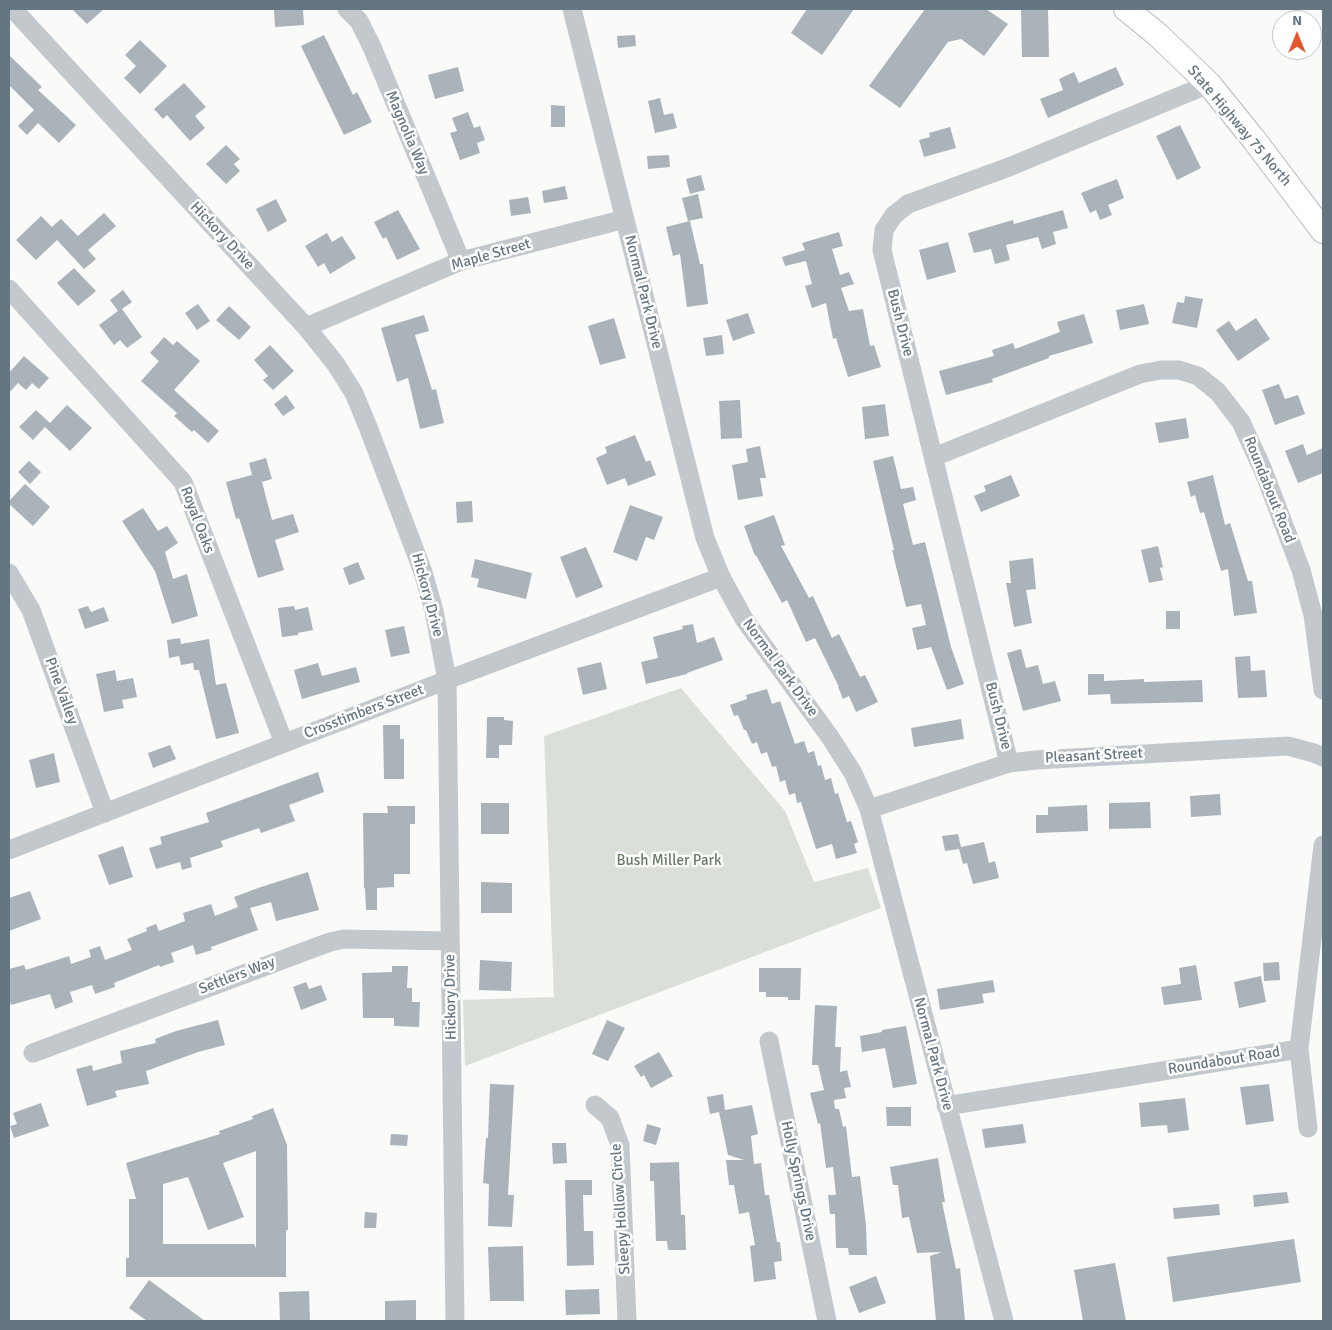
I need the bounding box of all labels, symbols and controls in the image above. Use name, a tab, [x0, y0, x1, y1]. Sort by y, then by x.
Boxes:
north arrow	[1272, 10, 1322, 60]
text: N	[1292, 12, 1302, 29]
street label: State Highway 75 North	[1183, 62, 1295, 190]
street label: Magnolia Way	[381, 88, 433, 178]
street label: Hickory Drive	[186, 198, 258, 274]
street label: Normal Park Drive	[620, 233, 666, 351]
street label: Maple Street	[449, 235, 533, 275]
street label: Bush Drive	[883, 287, 917, 359]
street label: Roundabout Road	[1239, 434, 1299, 546]
street label: Royal Oaks	[176, 484, 218, 556]
street label: Hickory Drive	[407, 551, 447, 639]
street label: Normal Park Drive	[738, 616, 822, 720]
street label: Pine Valley	[41, 655, 81, 727]
street label: Bush Drive	[981, 680, 1015, 752]
street label: Crosstimbers Street	[302, 681, 426, 743]
street label: Pleasant Street	[1045, 744, 1143, 768]
park label: Bush Miller Park	[616, 852, 722, 870]
street label: Settlers Way	[196, 953, 278, 999]
street label: Hickory Drive	[441, 954, 461, 1040]
street label: Normal Park Drive	[909, 995, 957, 1113]
street label: Roundabout Road	[1167, 1043, 1281, 1079]
street label: Holly Springs Drive	[776, 1119, 820, 1243]
street label: Sleepy Hollow Circle	[607, 1143, 635, 1275]

